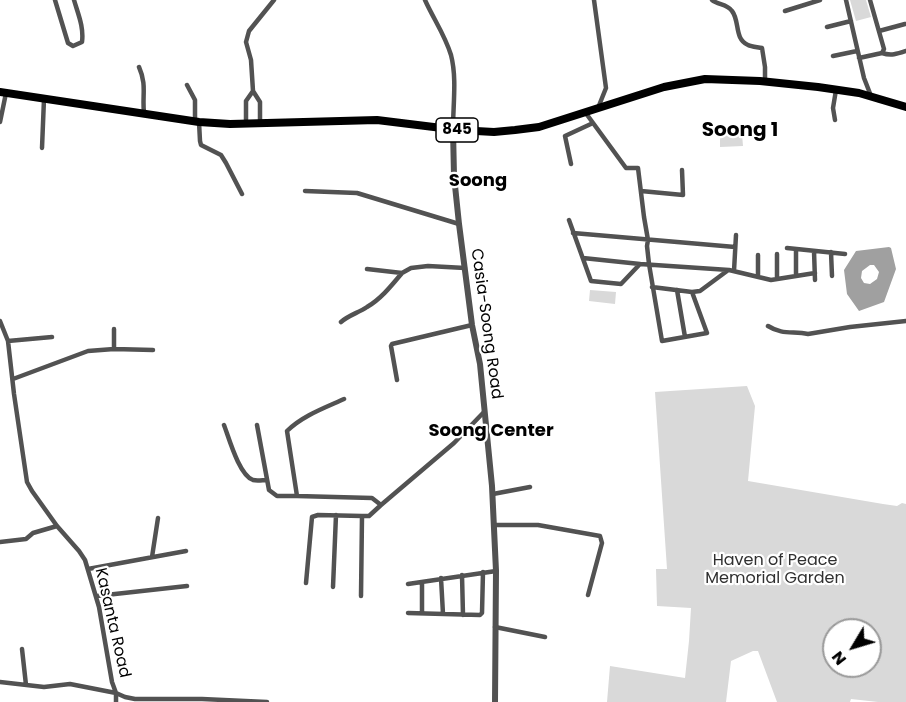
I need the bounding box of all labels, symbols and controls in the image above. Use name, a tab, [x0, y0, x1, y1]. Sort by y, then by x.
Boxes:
road number: 845	[436, 118, 478, 142]
district label: Soong 1	[702, 119, 778, 143]
district label: Soong	[449, 170, 507, 192]
street label: Casia-Soong Road	[466, 247, 506, 401]
district label: Soong Center	[428, 420, 554, 442]
park label: Haven of Peace Memorial Garden	[705, 551, 845, 589]
street label: Kasanta Road	[90, 566, 134, 680]
north arrow	[822, 618, 882, 678]
text: N	[826, 646, 852, 670]

